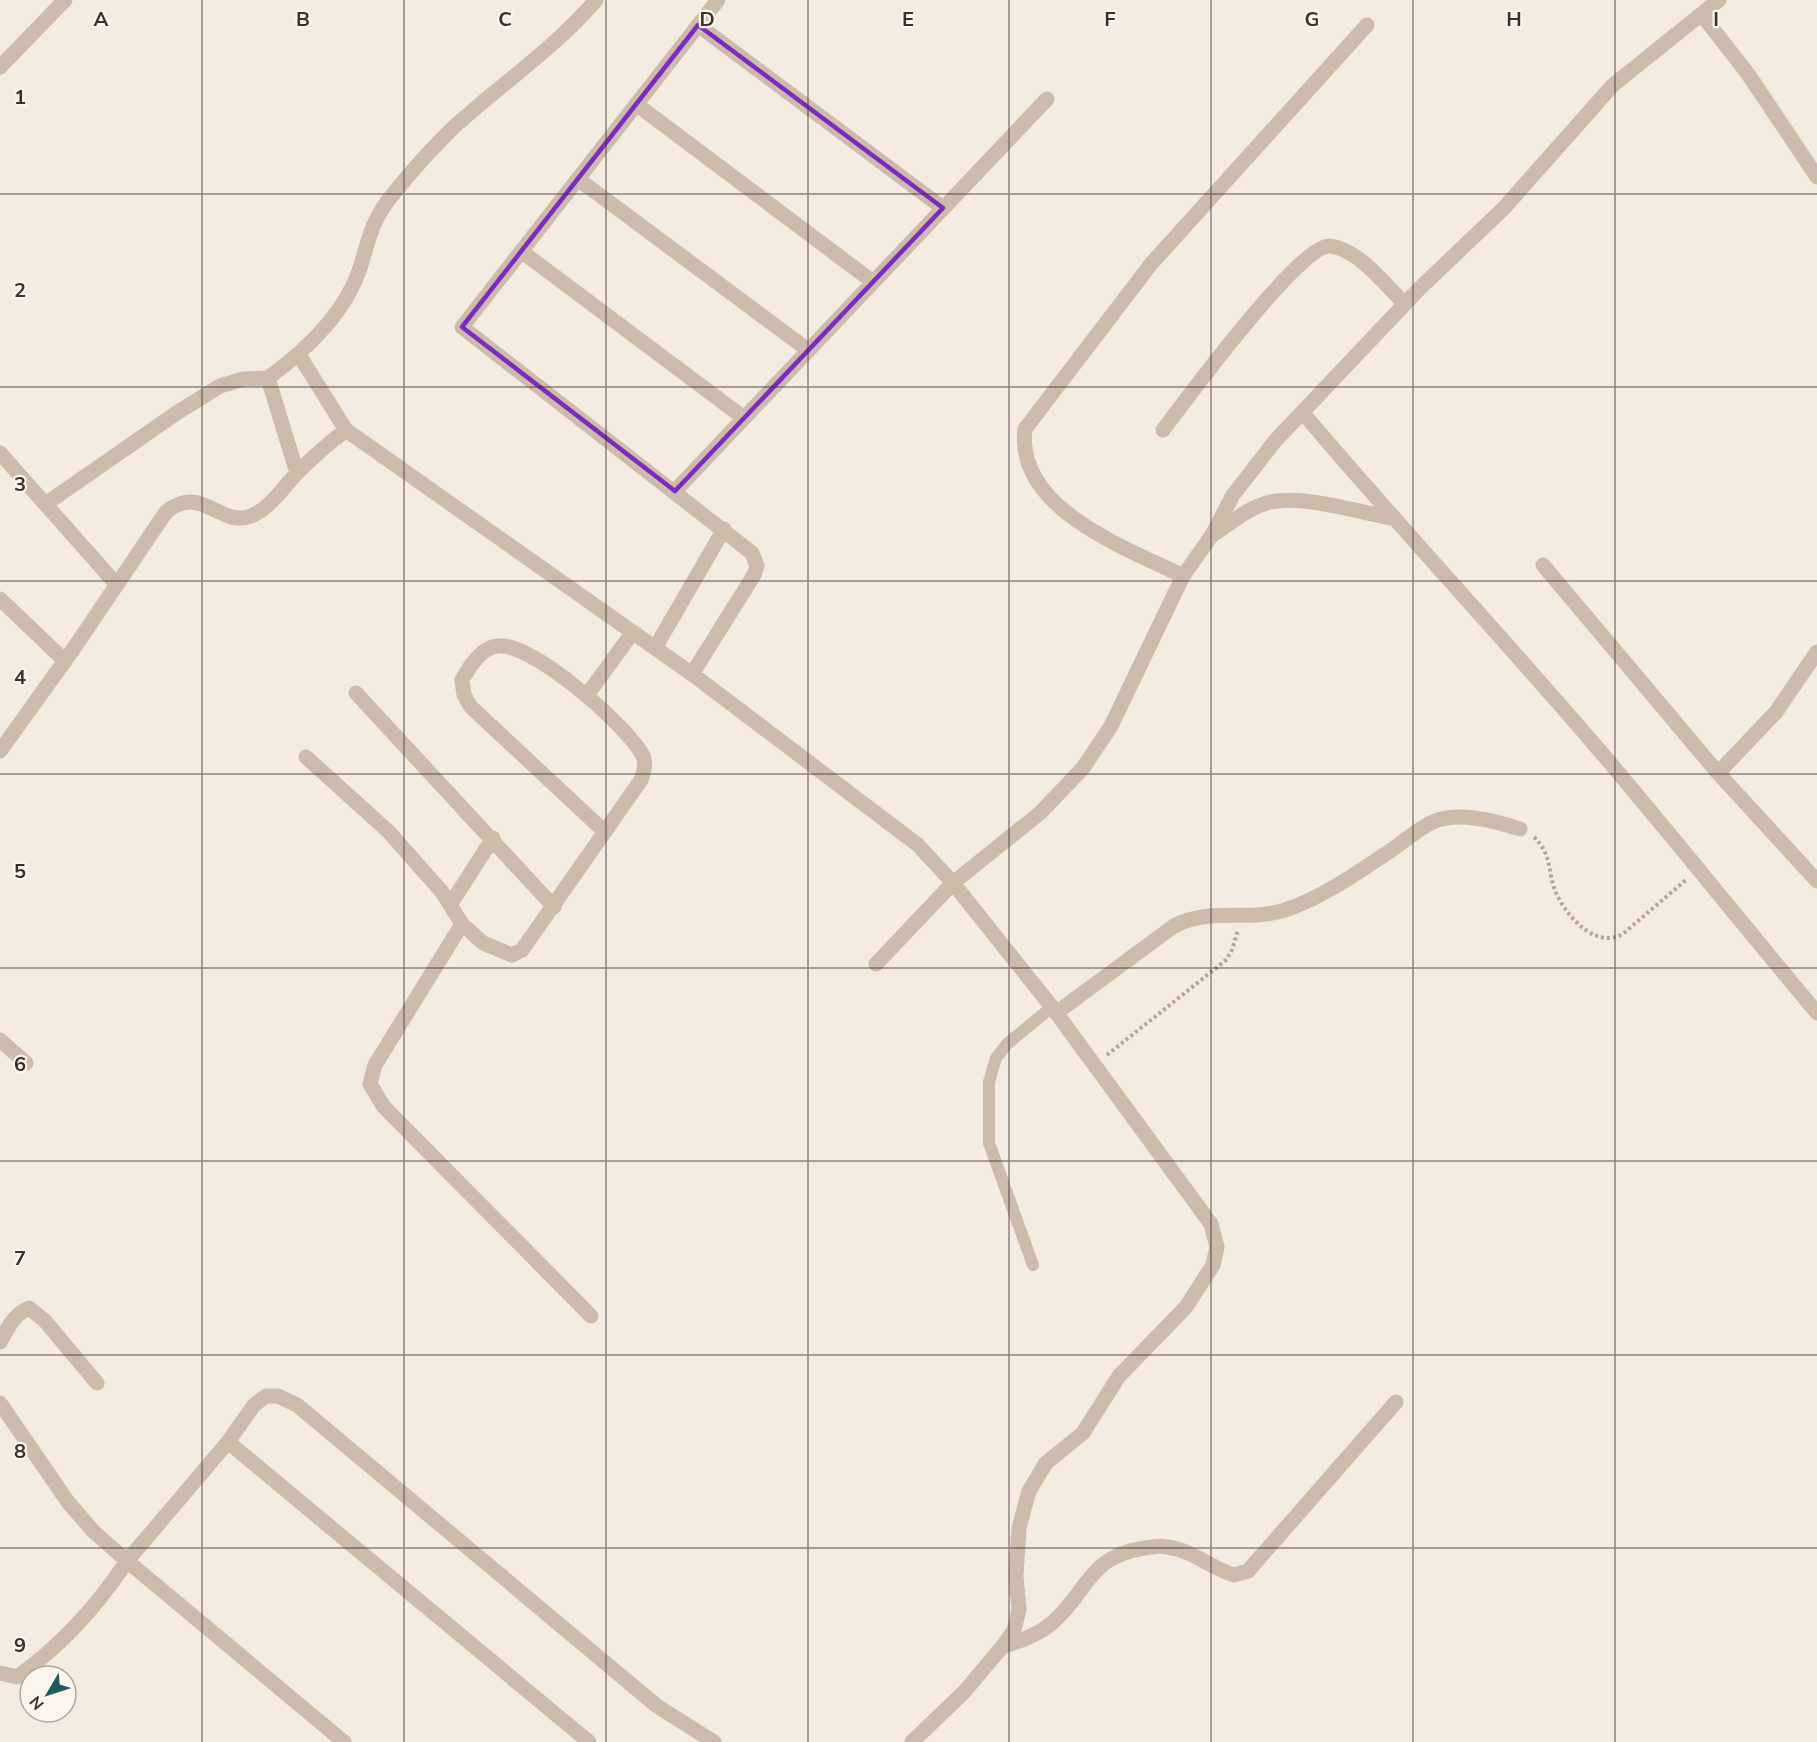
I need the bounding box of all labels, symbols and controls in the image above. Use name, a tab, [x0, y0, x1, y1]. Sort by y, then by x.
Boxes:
text: A	[94, 6, 109, 31]
text: B	[296, 6, 310, 31]
text: C	[498, 6, 512, 31]
text: D	[699, 6, 715, 31]
text: E	[902, 6, 914, 31]
text: F	[1104, 6, 1116, 31]
text: G	[1305, 6, 1319, 31]
text: H	[1506, 6, 1522, 31]
text: I	[1713, 6, 1719, 31]
text: 1	[14, 84, 26, 109]
text: 2	[14, 277, 26, 302]
text: 3	[14, 471, 26, 496]
text: 4	[14, 664, 26, 689]
text: 5	[14, 858, 26, 883]
text: 6	[14, 1051, 26, 1076]
text: 7	[14, 1245, 26, 1270]
text: 8	[14, 1438, 26, 1463]
text: 9	[14, 1632, 26, 1657]
north arrow	[18, 1664, 78, 1724]
text: N	[25, 1692, 48, 1714]

